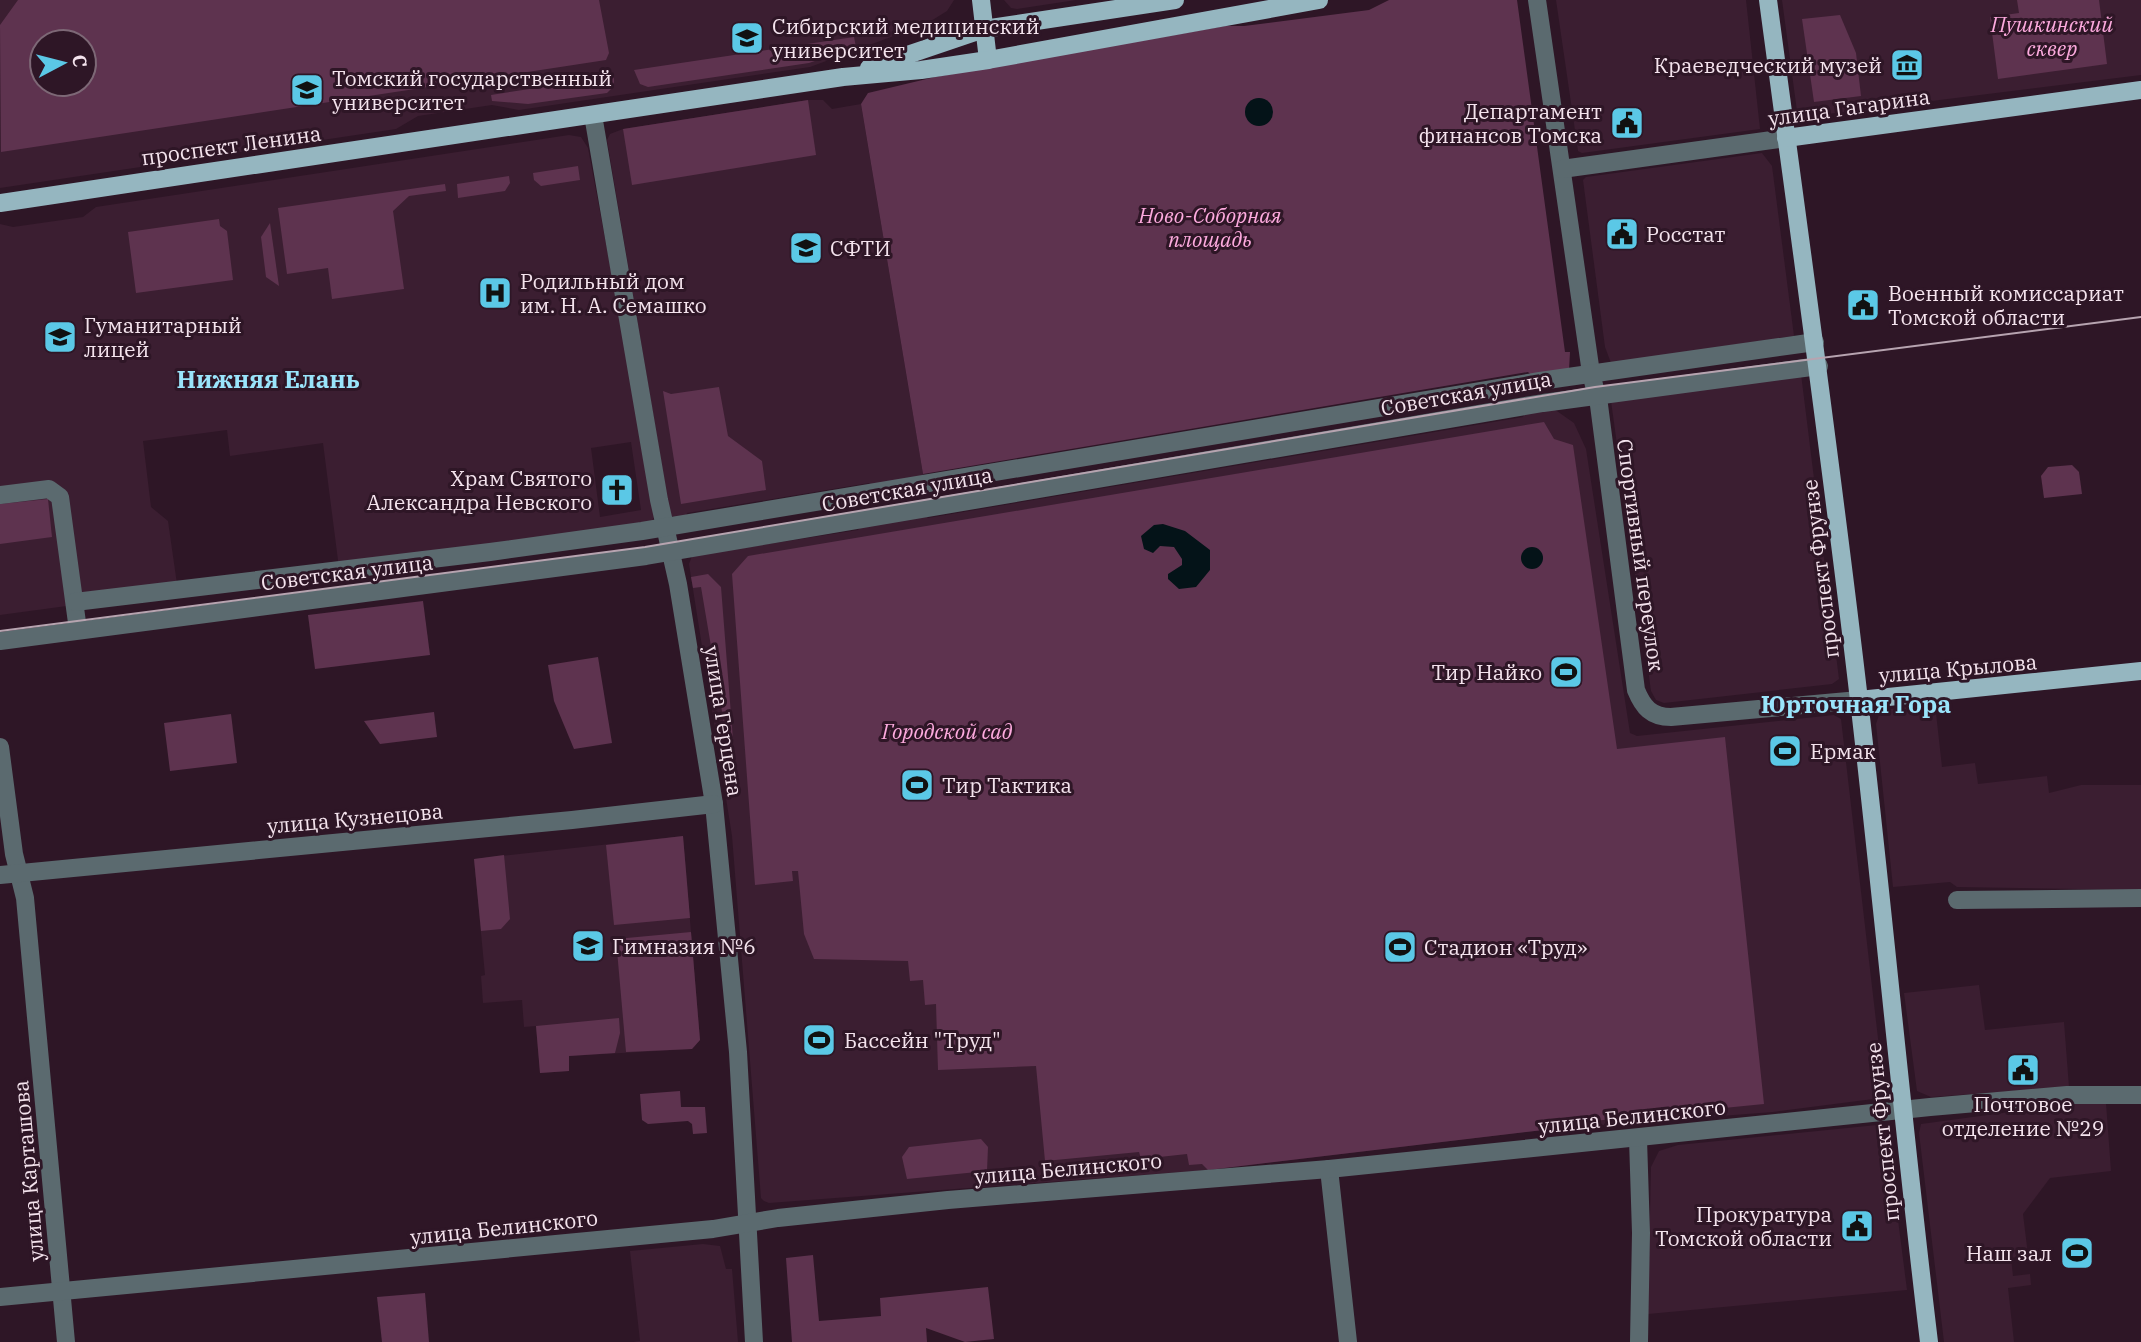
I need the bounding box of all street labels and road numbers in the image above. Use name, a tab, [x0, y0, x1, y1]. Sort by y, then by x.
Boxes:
street label: улица Гагарина	[1766, 82, 1932, 132]
street label: проспект Ленина	[139, 118, 323, 172]
street label: Советская улица	[1378, 364, 1554, 422]
street label: Спортивный переулок	[1611, 437, 1671, 673]
street label: Советская улица	[819, 460, 995, 518]
street label: проспект Фрунзе	[1795, 478, 1845, 660]
street label: Советская улица	[259, 548, 435, 596]
street label: улица Герцена	[698, 644, 750, 798]
street label: улица Крылова	[1878, 647, 2038, 689]
street label: улица Кузнецова	[266, 796, 444, 840]
street label: проспект Фрунзе	[1859, 1041, 1905, 1223]
street label: улица Карташова	[6, 1079, 50, 1263]
street label: улица Белинского	[1537, 1092, 1727, 1140]
street label: улица Белинского	[973, 1146, 1163, 1190]
street label: улица Белинского	[409, 1203, 599, 1251]

